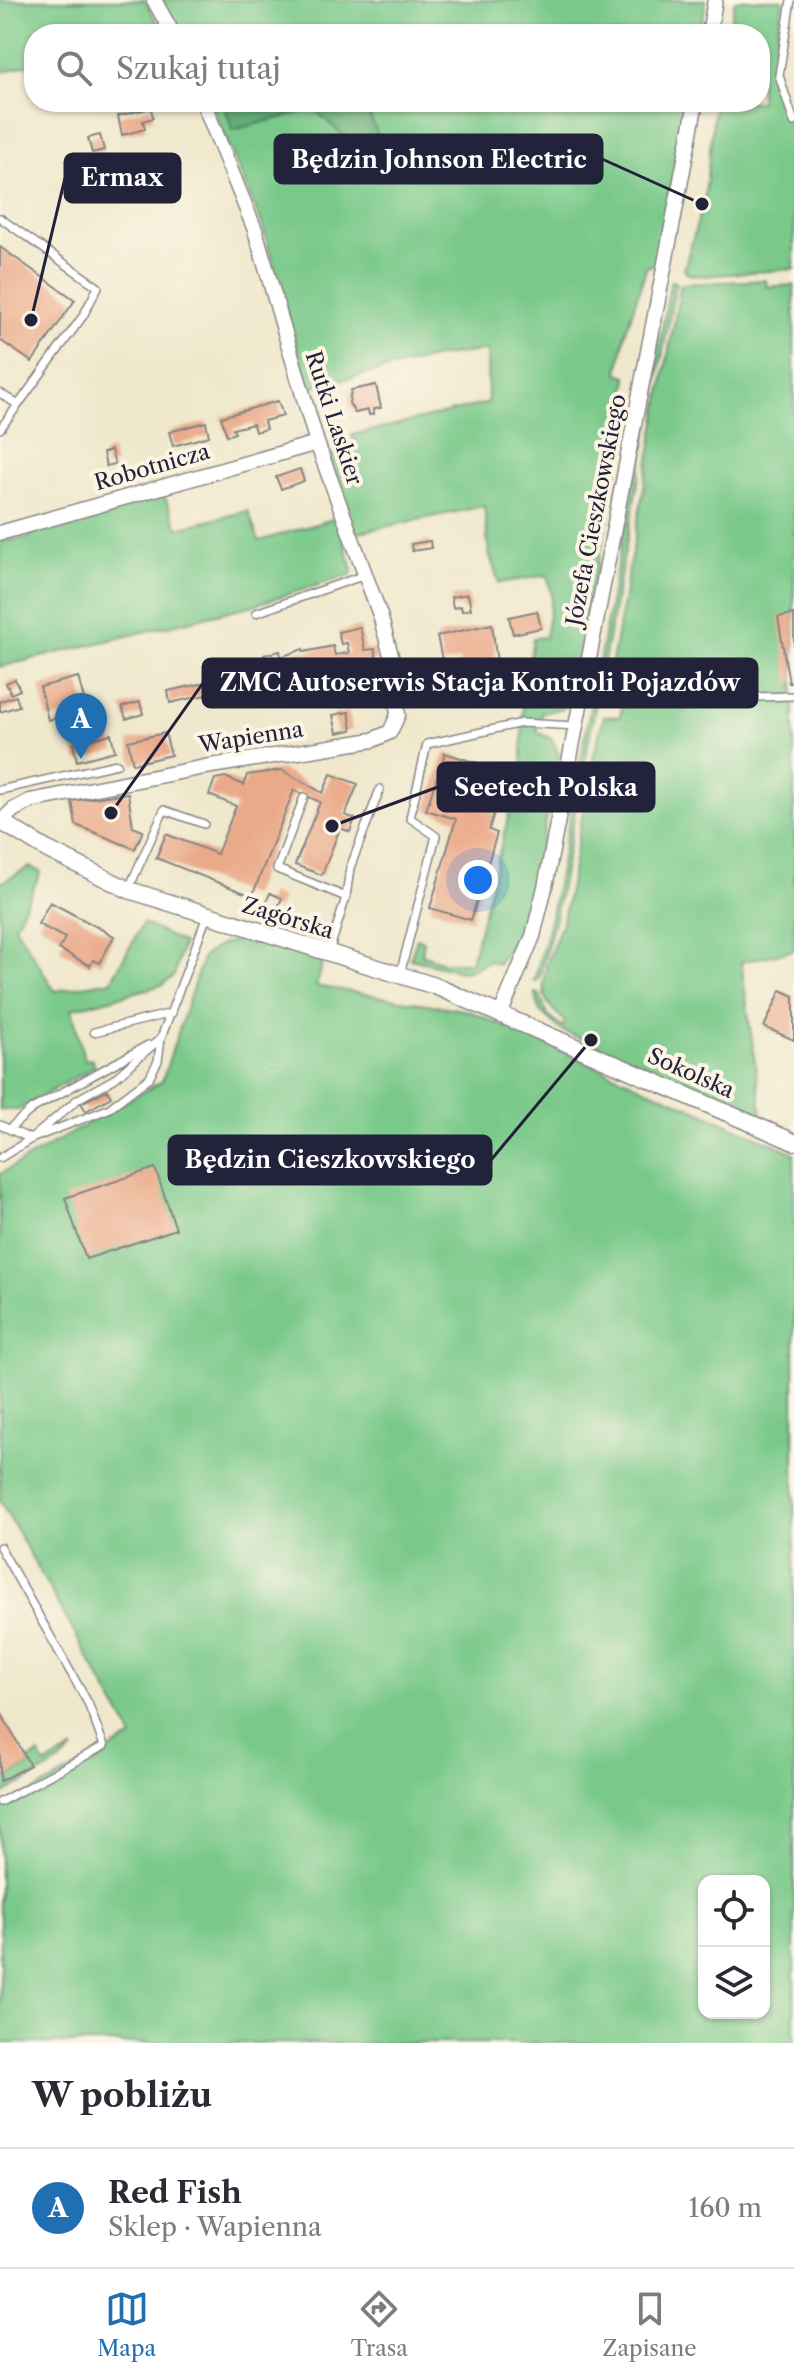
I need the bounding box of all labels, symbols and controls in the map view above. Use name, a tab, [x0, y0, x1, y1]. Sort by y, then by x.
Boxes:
search box	[24, 24, 770, 112]
icon: search	[52, 46, 96, 90]
text: Szukaj tutaj	[116, 50, 281, 87]
callout: Będzin Johnson Electric	[275, 135, 602, 183]
text: Będzin Johnson Electric	[291, 145, 587, 174]
callout: Ermax	[65, 154, 180, 202]
text: Ermax	[81, 163, 164, 192]
street label: Rutki Laskier	[300, 348, 368, 488]
street label: Józefa Cieszkowskiego	[560, 392, 632, 631]
street label: Robotnicza	[91, 438, 213, 496]
callout: ZMC Autoserwis Stacja Kontroli Pojazdów	[203, 659, 757, 707]
text: ZMC Autoserwis Stacja Kontroli Pojazdów	[220, 668, 742, 697]
pin: A	[55, 693, 107, 759]
street label: Wapienna	[196, 715, 306, 759]
callout: Seetech Polska	[438, 763, 654, 811]
text: Seetech Polska	[454, 773, 639, 802]
your location	[458, 860, 498, 900]
street label: Zagórska	[239, 891, 337, 945]
street label: Sokolska	[643, 1042, 739, 1104]
callout: Będzin Cieszkowskiego	[169, 1136, 491, 1184]
text: Będzin Cieszkowskiego	[185, 1145, 475, 1174]
map controls	[698, 1875, 770, 2019]
button: locate	[698, 1875, 770, 1947]
button: layers	[698, 1947, 770, 2019]
text: W pobliżu	[32, 2074, 212, 2116]
text: Red Fish	[108, 2174, 242, 2211]
text: A	[48, 2192, 68, 2224]
text: 160 m	[688, 2192, 762, 2224]
text: Sklep · Wapienna	[108, 2211, 322, 2243]
tab: Mapa	[97, 2287, 156, 2362]
tab: Trasa	[351, 2287, 408, 2362]
tab: Zapisane	[603, 2287, 697, 2362]

